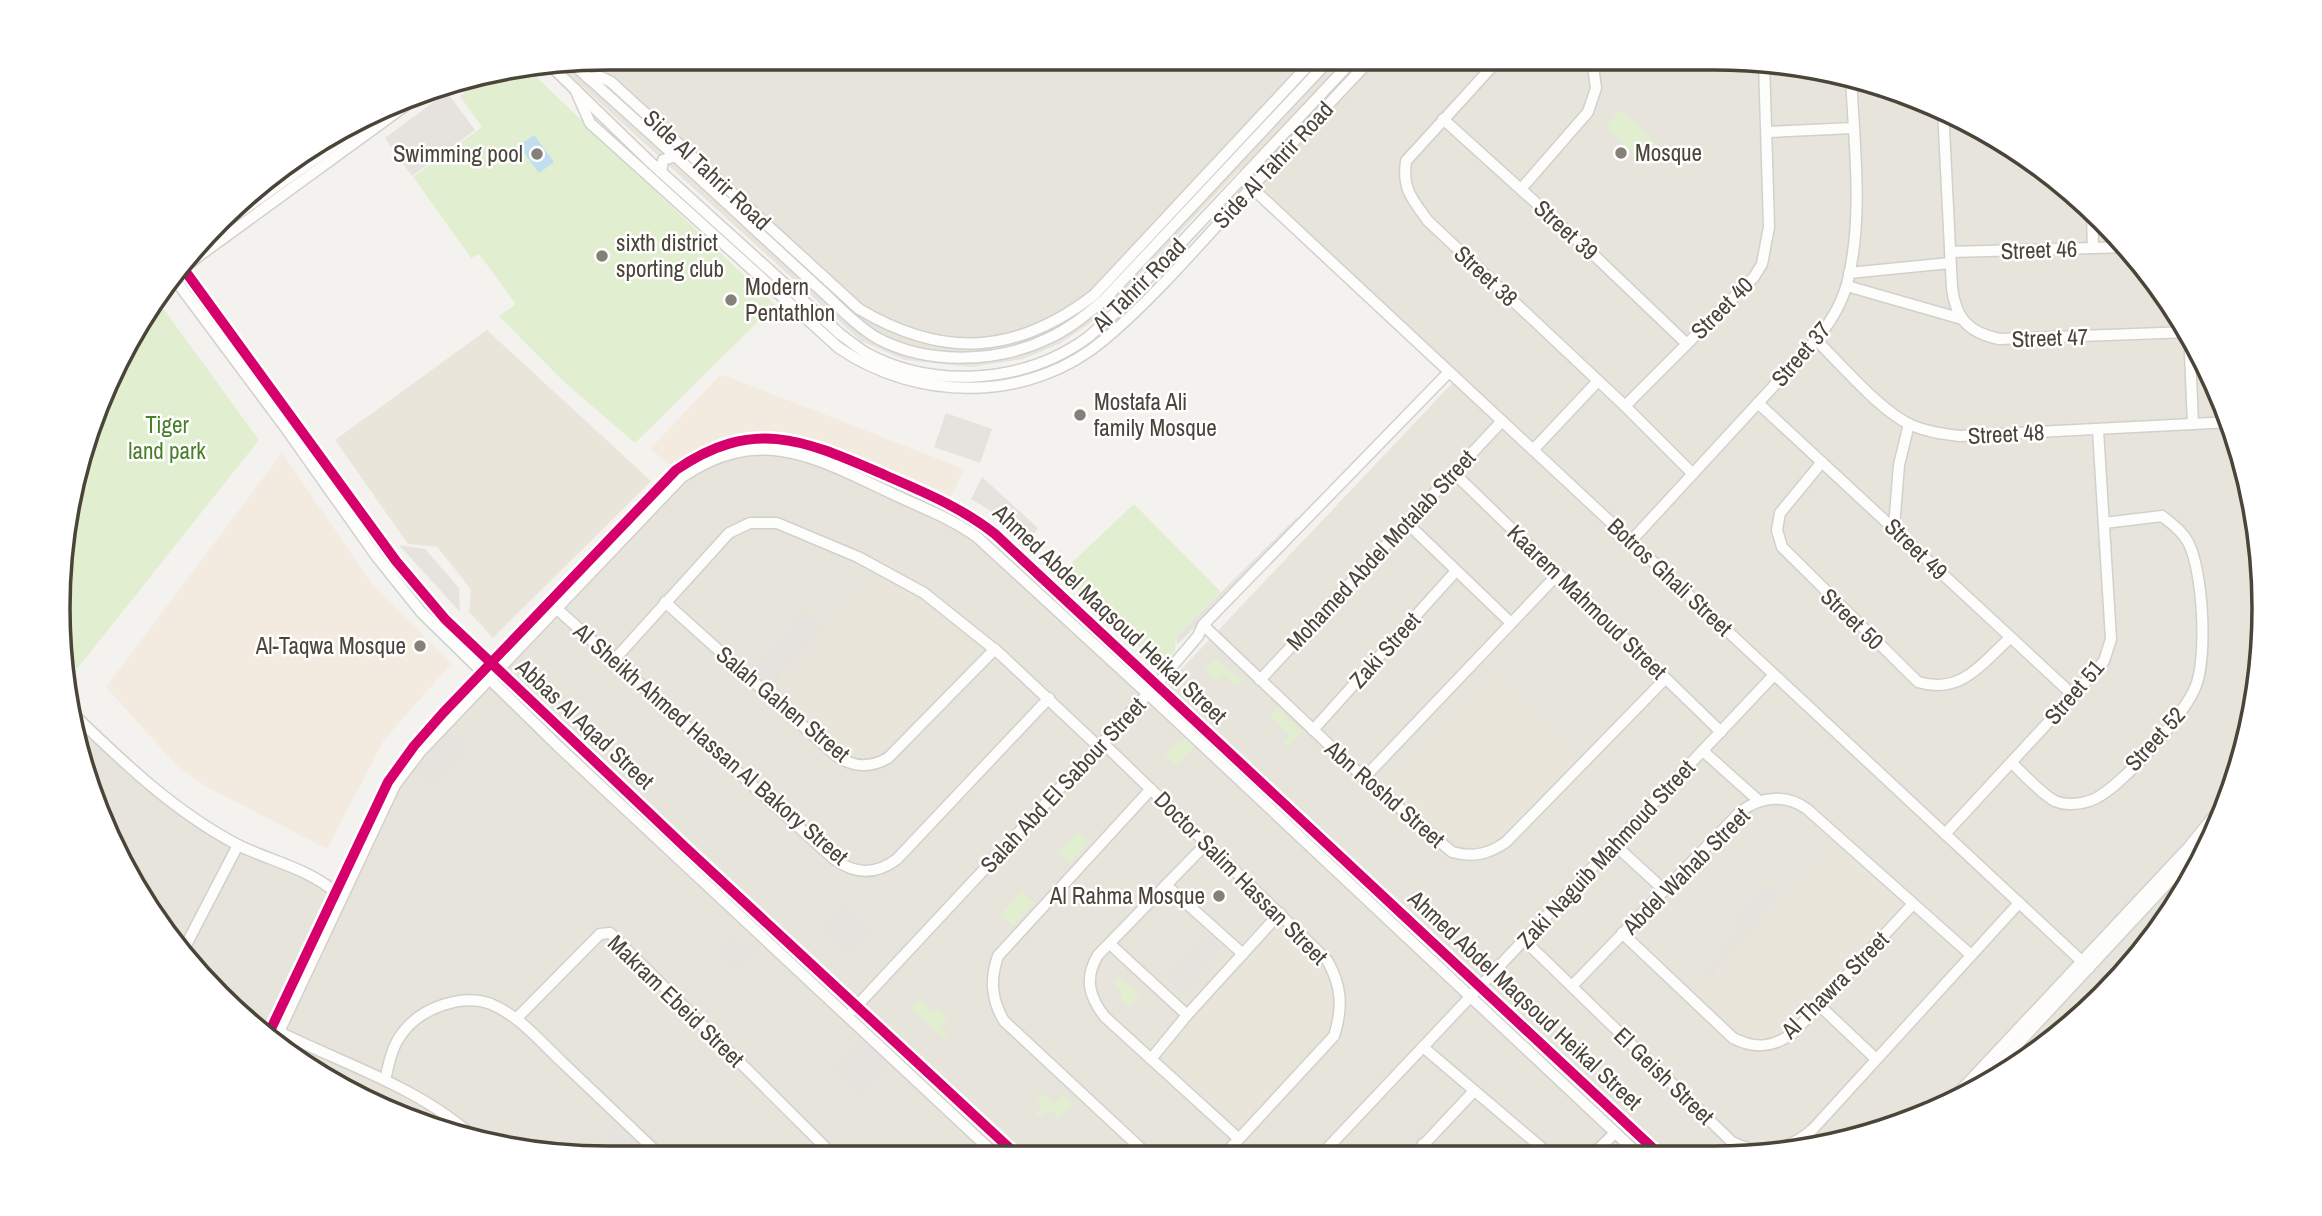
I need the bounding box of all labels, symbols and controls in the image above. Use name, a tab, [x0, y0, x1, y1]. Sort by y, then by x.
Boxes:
street label: Side Al Tahrir Road	[1206, 94, 1340, 235]
street label: Side Al Tahrir Road	[637, 103, 778, 237]
place label: Mosque	[1635, 137, 1702, 168]
place label: Swimming pool	[393, 138, 523, 169]
marker: Mosque	[1613, 145, 1629, 161]
marker: Swimming pool	[529, 146, 545, 162]
street label: Street 39	[1528, 192, 1605, 267]
place label: sixth district sporting club	[616, 227, 724, 284]
street label: Al Tahrir Road	[1084, 231, 1192, 339]
street label: Street 46	[2000, 233, 2078, 266]
street label: Street 38	[1448, 238, 1525, 313]
marker: sixth district sporting club	[594, 248, 610, 264]
street label: Street 40	[1684, 270, 1760, 346]
place label: Modern Pentathlon	[745, 271, 835, 328]
marker: Modern Pentathlon	[723, 292, 739, 308]
street label: Street 37	[1764, 315, 1837, 393]
street label: Street 47	[2011, 321, 2089, 354]
place label: Mostafa Ali family Mosque	[1094, 386, 1217, 443]
marker: Mostafa Ali family Mosque	[1072, 407, 1088, 423]
park label: Tiger land park	[128, 409, 206, 466]
street label: Street 48	[1967, 416, 2045, 451]
street label: Mohamed Abdel Motalab Street	[1279, 442, 1482, 657]
street label: Ahmed Abdel Maqsoud Heikal Street	[986, 496, 1234, 730]
street label: Botros Ghali Street	[1601, 511, 1740, 643]
street label: Street 49	[1878, 511, 1955, 586]
street label: Kaarem Mahmoud Street	[1501, 517, 1674, 686]
street label: Street 50	[1814, 581, 1891, 656]
street label: Zaki Street	[1342, 605, 1427, 694]
street label: Al Sheikh Ahmed Hassan Al Bakory Street	[567, 615, 855, 872]
place label: Al-Taqwa Mosque	[255, 630, 406, 661]
marker: Al-Taqwa Mosque	[412, 638, 428, 654]
street label: Salah Gahen Street	[710, 638, 857, 769]
street label: Abbas Al Aqad Street	[509, 651, 661, 796]
street label: Street 51	[2037, 652, 2111, 731]
street label: Salah Abd El Sabour Street	[973, 690, 1152, 879]
street label: Street 52	[2117, 700, 2192, 777]
street label: Abn Roshd Street	[1318, 732, 1452, 854]
street label: Zaki Naguib Mahmoud Street	[1510, 753, 1701, 955]
street label: Doctor Salim Hassan Street	[1148, 784, 1335, 971]
street label: Abdel Wahab Street	[1615, 800, 1756, 942]
place label: Al Rahma Mosque	[1049, 880, 1205, 911]
street label: Ahmed Abdel Maqsoud Heikal Street	[1401, 882, 1649, 1116]
marker: Al Rahma Mosque	[1211, 888, 1227, 904]
street label: Al Thawra Street	[1773, 924, 1895, 1046]
street label: Makram Ebeid Street	[601, 928, 751, 1074]
street label: El Geish Street	[1608, 1020, 1721, 1131]

